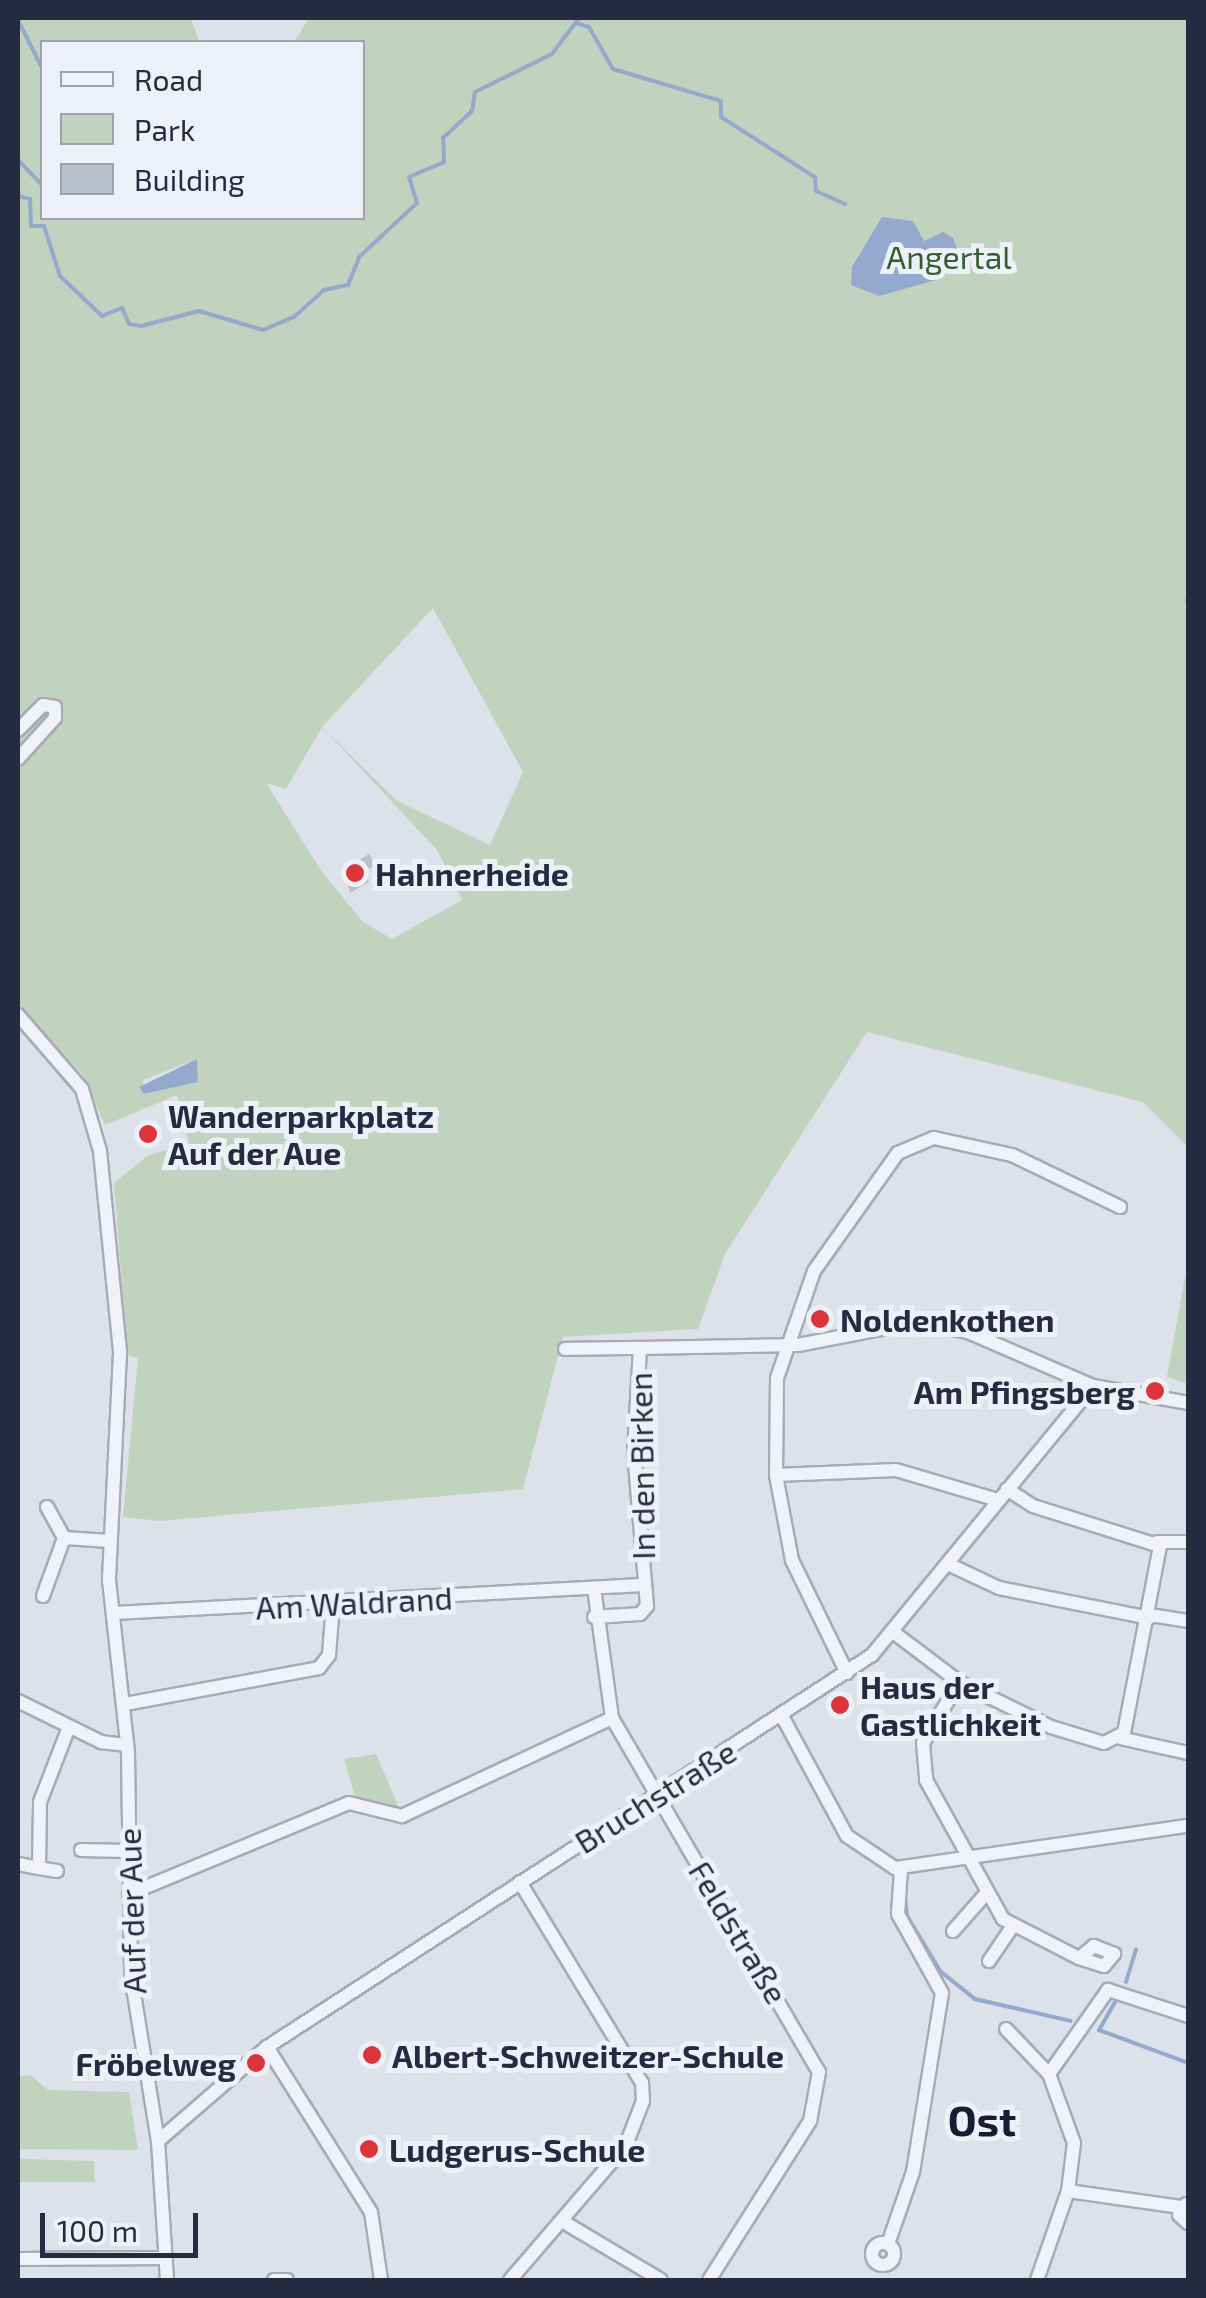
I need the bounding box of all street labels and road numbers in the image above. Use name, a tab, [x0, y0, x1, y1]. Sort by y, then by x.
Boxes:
street label: In den Birken	[620, 1372, 662, 1560]
street label: Am Waldrand	[254, 1578, 454, 1626]
street label: Bruchstraße	[567, 1731, 743, 1861]
street label: Auf der Aue	[109, 1826, 153, 1996]
street label: Feldstraße	[681, 1854, 797, 2010]

